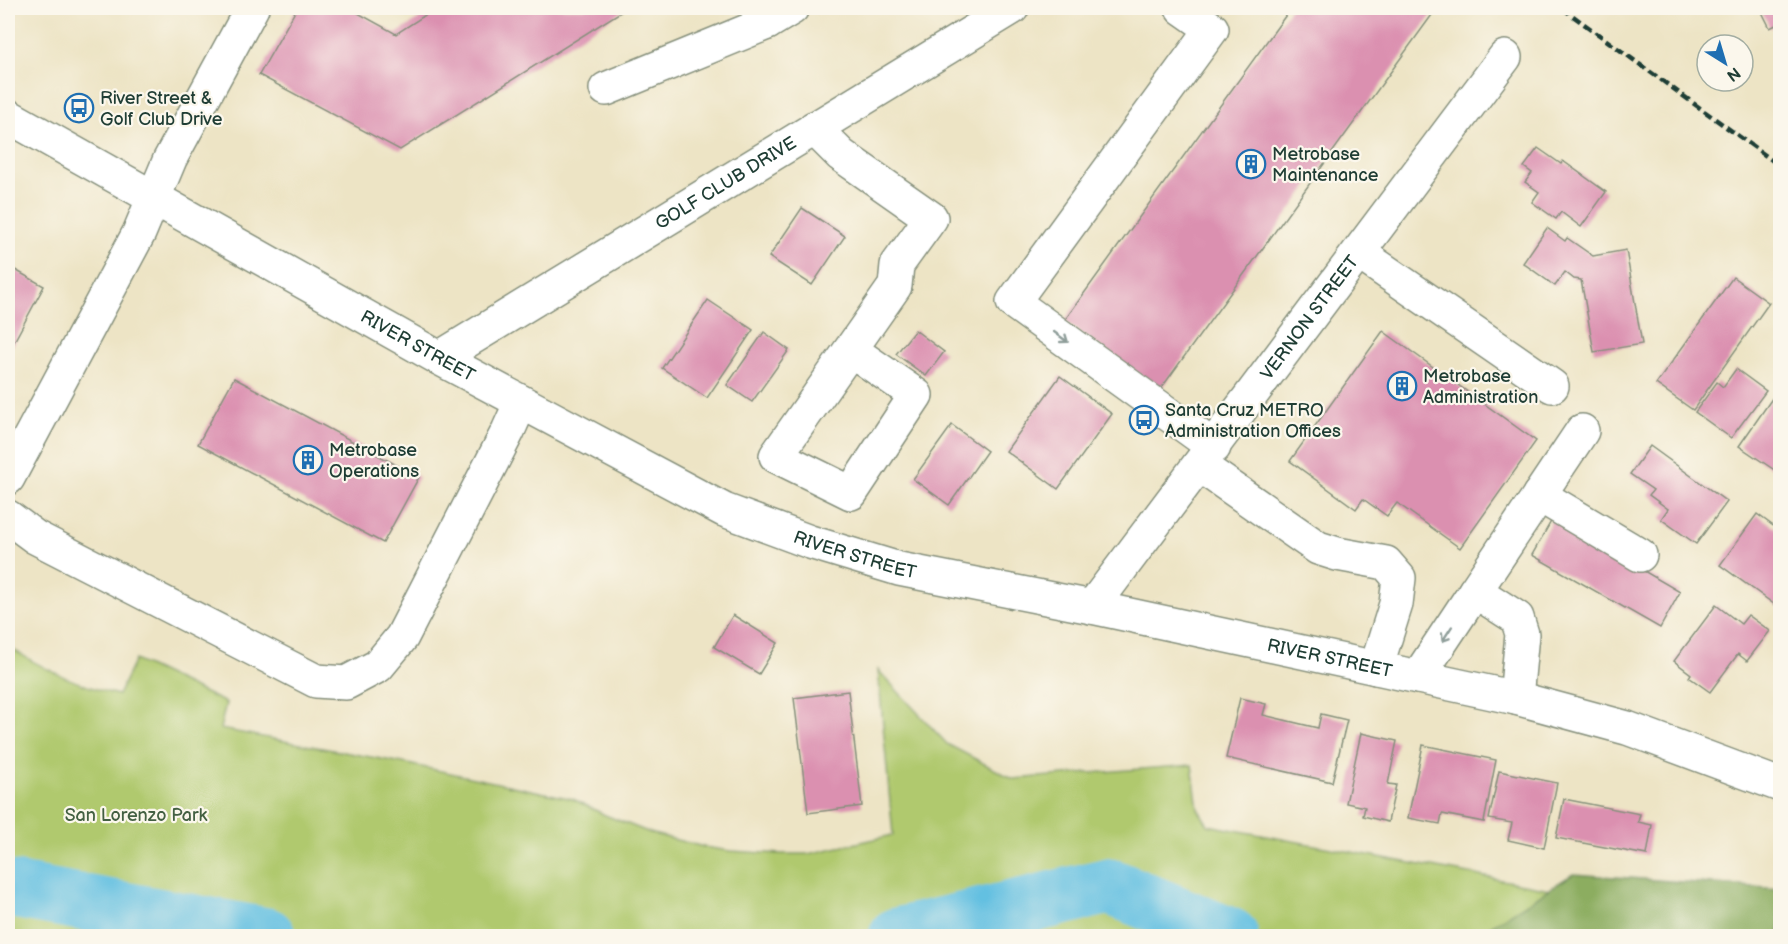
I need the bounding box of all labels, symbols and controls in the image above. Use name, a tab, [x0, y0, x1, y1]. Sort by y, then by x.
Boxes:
north arrow	[1695, 33, 1755, 93]
text: N	[1723, 63, 1744, 85]
place label: River Street & Golf Club Drive	[100, 88, 223, 130]
bus stop icon: River Street & Golf Club Drive	[63, 92, 95, 124]
street label: GOLF CLUB DRIVE	[651, 132, 800, 234]
place label: Metrobase Maintenance	[1272, 144, 1379, 186]
building icon: Metrobase Maintenance	[1235, 148, 1267, 180]
street label: VERNON STREET	[1256, 251, 1363, 384]
street label: RIVER STREET	[357, 306, 479, 386]
one-way arrow	[1052, 330, 1068, 343]
place label: Metrobase Administration	[1423, 366, 1538, 408]
building icon: Metrobase Administration	[1386, 370, 1418, 402]
place label: Santa Cruz METRO Administration Offices	[1165, 400, 1341, 442]
bus stop icon: Santa Cruz METRO Administration Offices	[1128, 404, 1160, 436]
place label: Metrobase Operations	[329, 440, 419, 482]
building icon: Metrobase Operations	[292, 444, 324, 476]
street label: RIVER STREET	[791, 526, 919, 583]
one-way arrow	[1441, 625, 1453, 642]
street label: RIVER STREET	[1265, 634, 1395, 682]
park label: San Lorenzo Park	[65, 805, 208, 826]

